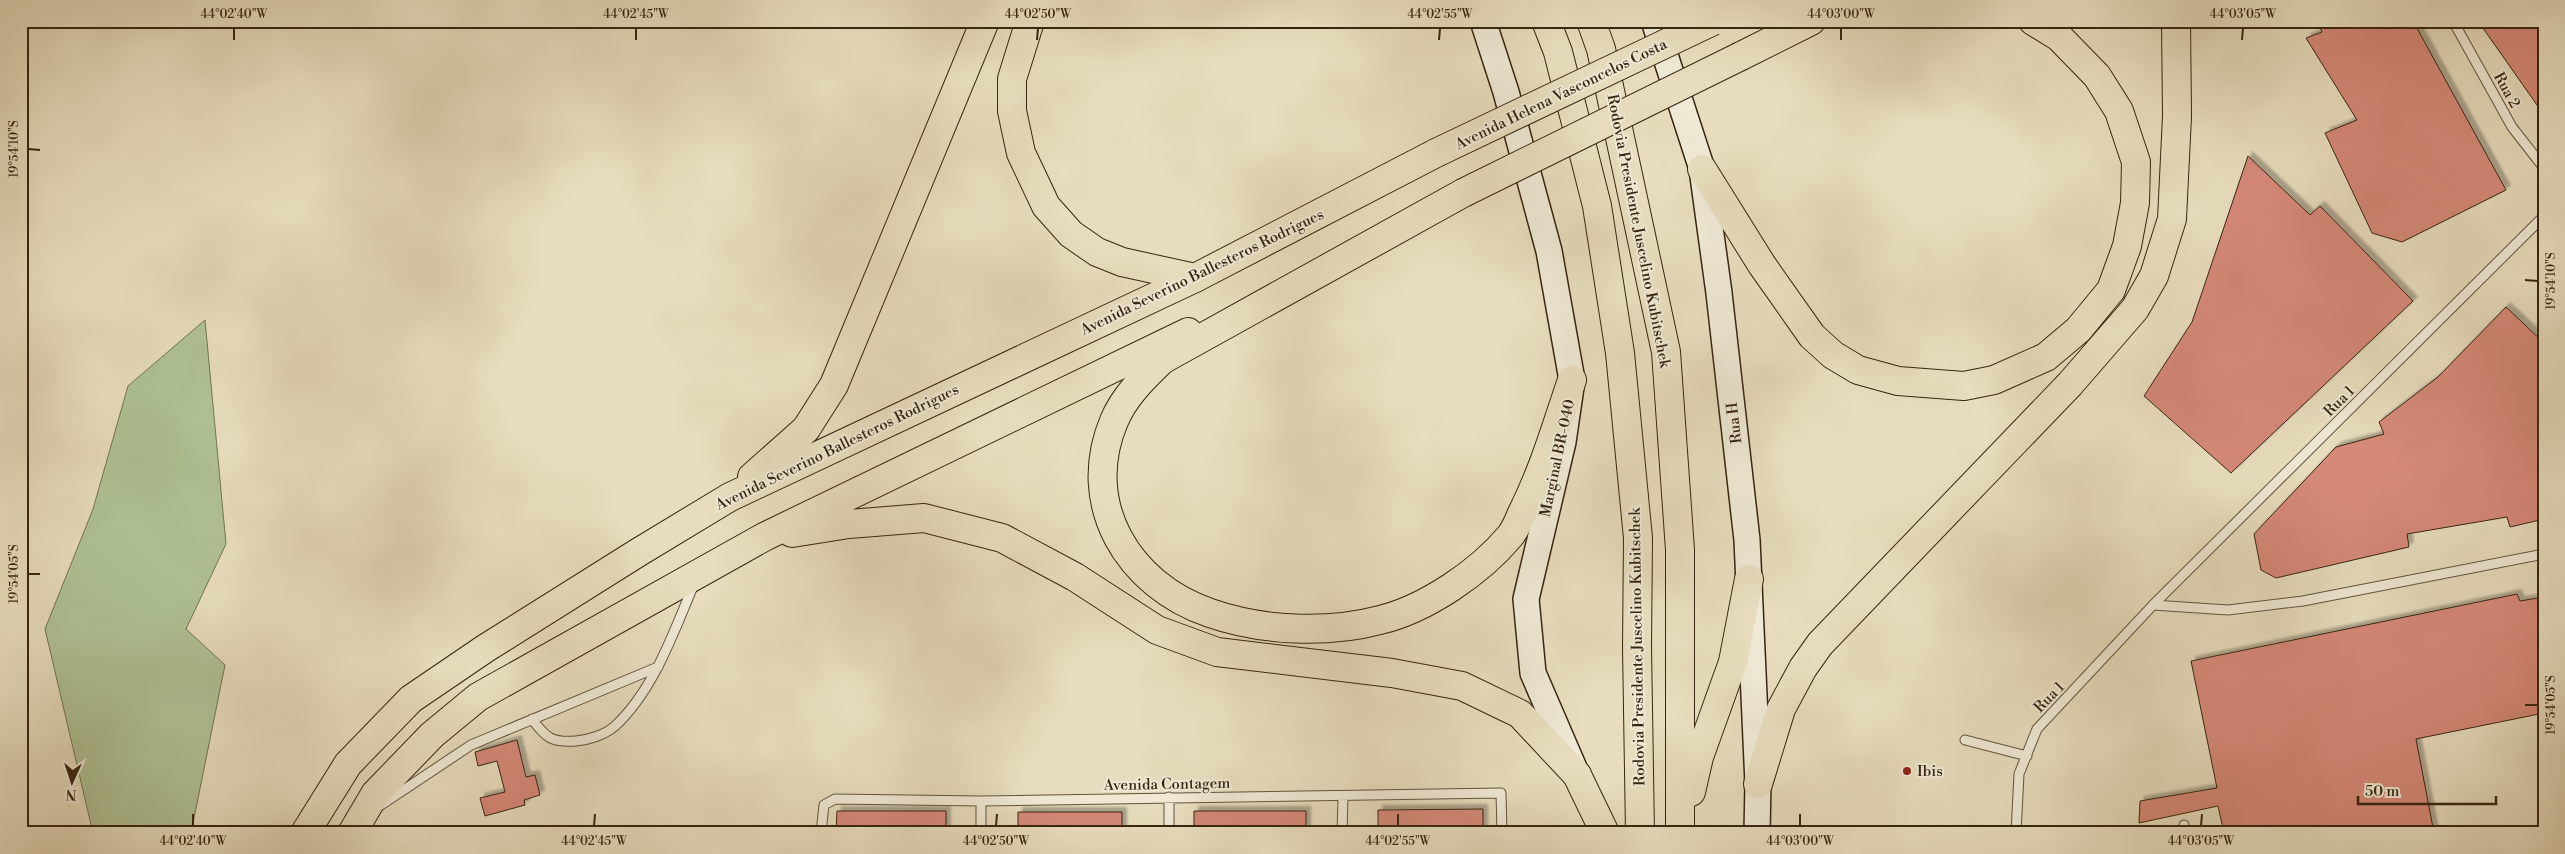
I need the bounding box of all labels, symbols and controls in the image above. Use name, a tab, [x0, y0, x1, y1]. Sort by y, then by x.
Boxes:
text: 44°02'40"W	[201, 7, 269, 22]
text: 44°02'45"W	[603, 7, 670, 22]
text: 44°02'50"W	[1005, 7, 1072, 22]
text: 44°02'55"W	[1407, 7, 1474, 22]
text: 44°03'00"W	[1807, 7, 1876, 22]
text: 44°03'05"W	[2210, 7, 2277, 22]
street label: Avenida Helena Vasconcelos Costa	[1451, 35, 1671, 155]
street label: Rua 2	[2489, 69, 2524, 112]
street label: Rodovia Presidente Juscelino Kubitschek	[1603, 93, 1675, 371]
text: 19°54'10"S	[7, 120, 22, 178]
street label: Avenida Severino Ballesteros Rodrigues	[1077, 205, 1327, 340]
text: 19°54'10"S	[2544, 252, 2559, 310]
street label: Avenida Severino Ballesteros Rodrigues	[712, 380, 962, 515]
street label: Rua 1	[2320, 382, 2359, 421]
street label: Marginal BR-040	[1536, 397, 1579, 519]
street label: Rua H	[1723, 401, 1746, 445]
street label: Rodovia Presidente Juscelino Kubitschek	[1626, 507, 1649, 786]
text: 19°54'05"S	[7, 544, 22, 604]
text: 19°54'05"S	[2544, 675, 2559, 735]
street label: Rua 1	[2030, 677, 2069, 717]
north arrow	[48, 756, 98, 806]
place label: Ibis	[1917, 762, 1943, 781]
marker: Ibis	[1901, 765, 1913, 777]
street label: Avenida Contagem	[1103, 774, 1230, 795]
scale bar	[2358, 774, 2495, 806]
text: 50 m	[2365, 782, 2399, 801]
text: N	[65, 785, 77, 803]
text: 44°02'40"W	[160, 834, 228, 849]
text: 44°02'45"W	[561, 834, 628, 849]
text: 44°02'50"W	[963, 834, 1030, 849]
text: 44°02'55"W	[1365, 834, 1432, 849]
text: 44°03'00"W	[1766, 834, 1835, 849]
text: 44°03'05"W	[2168, 834, 2235, 849]

